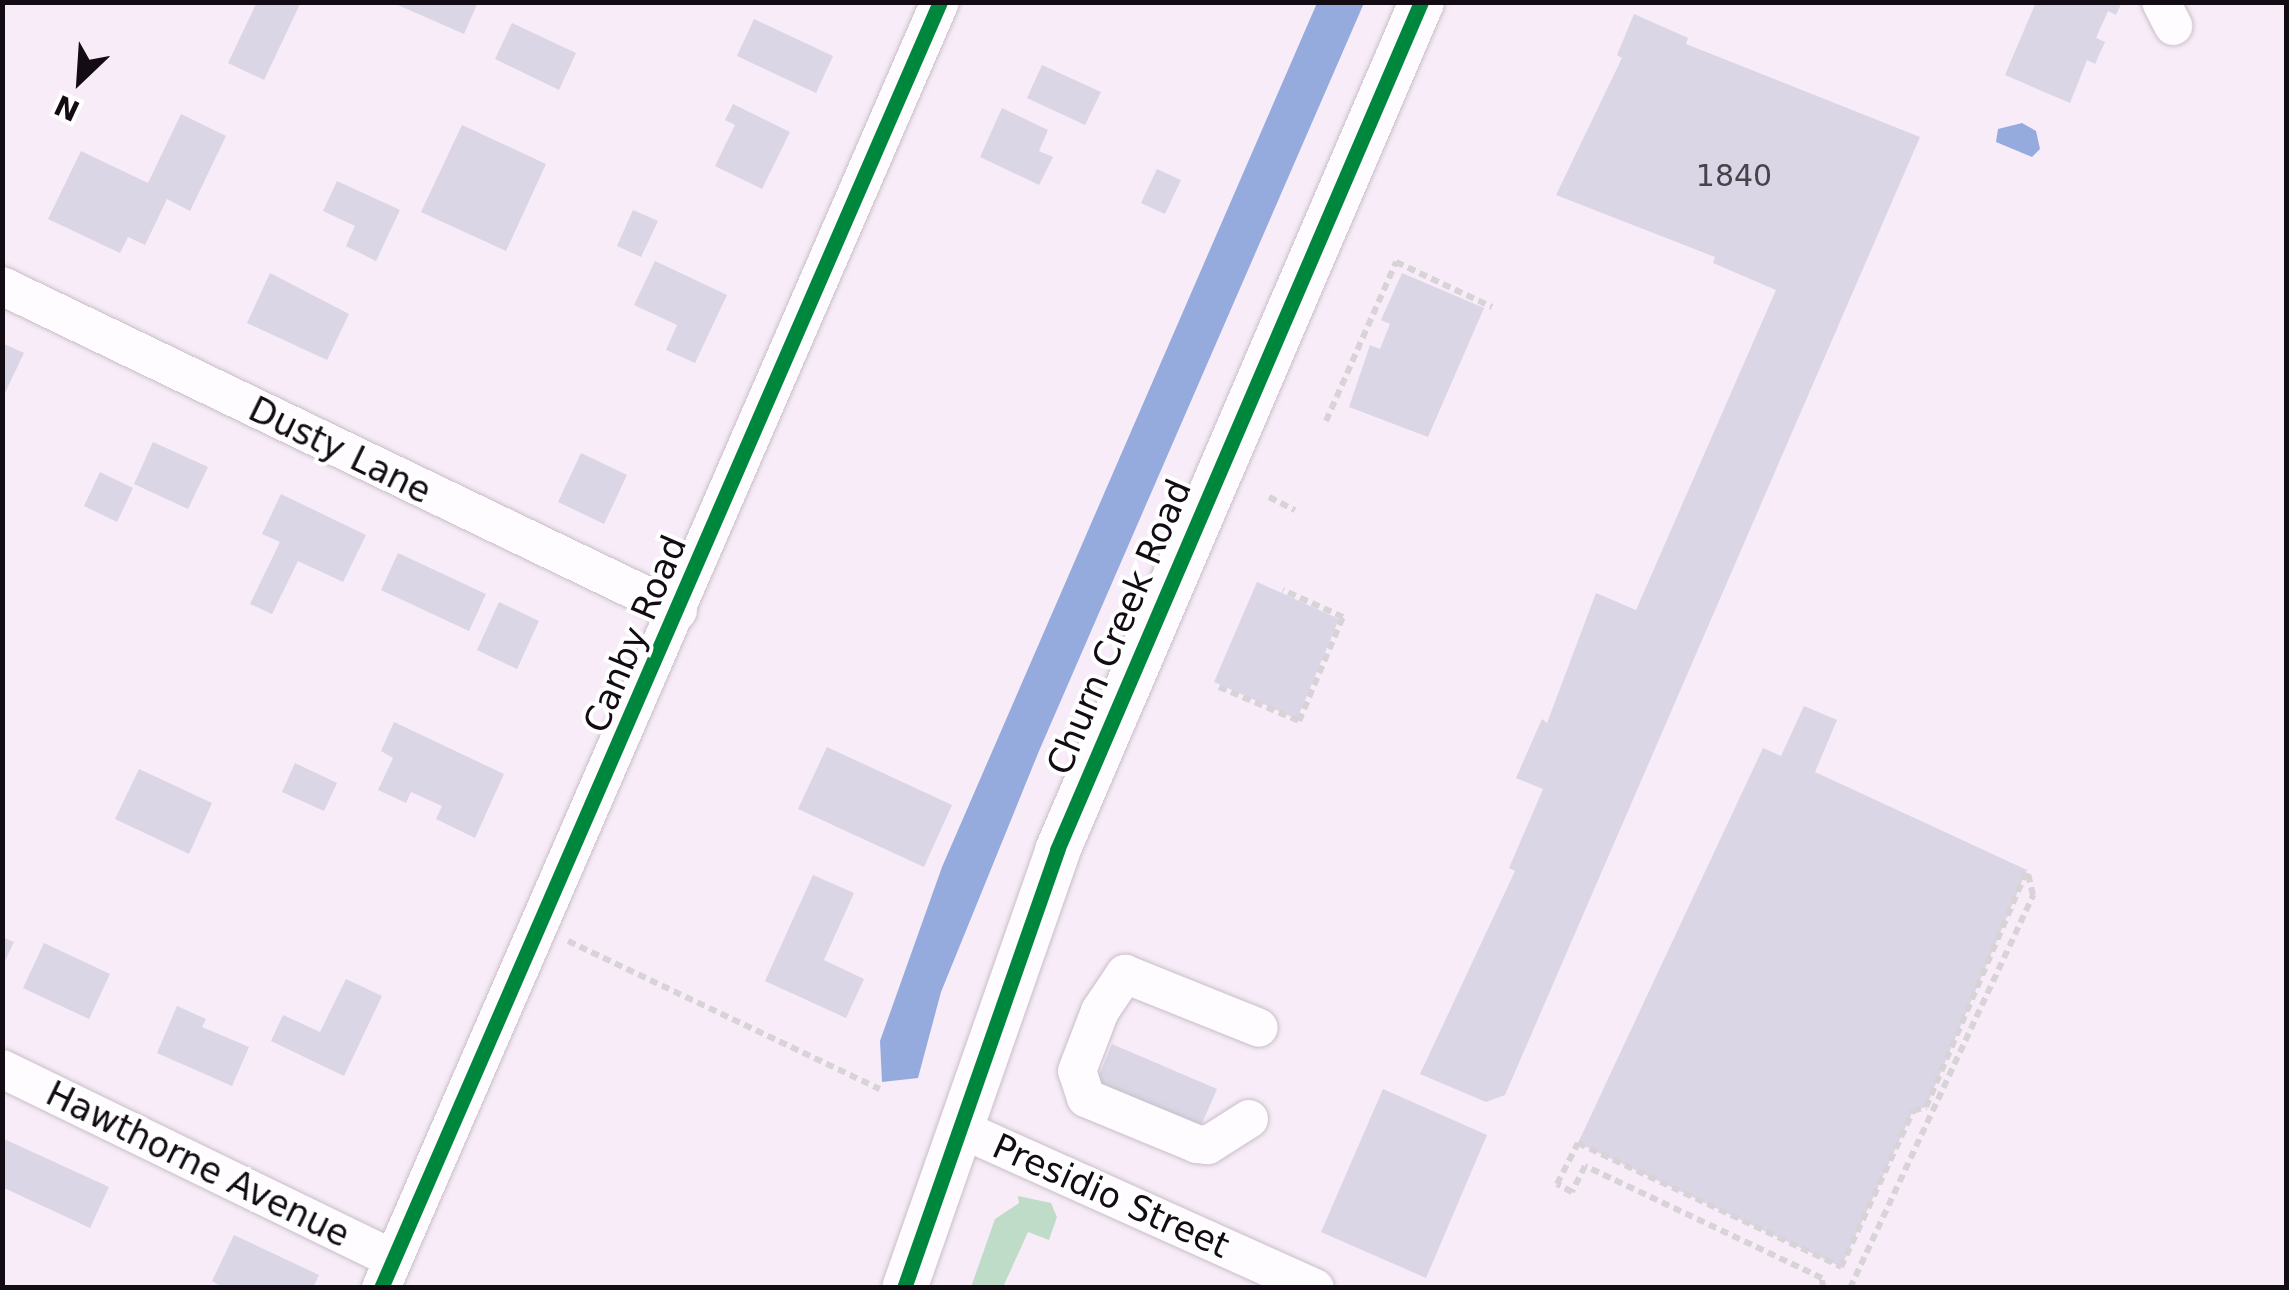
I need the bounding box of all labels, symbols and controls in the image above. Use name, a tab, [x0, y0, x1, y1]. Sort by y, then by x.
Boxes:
north arrow	[30, 30, 130, 130]
text: N	[50, 88, 85, 128]
house number: 1840	[1696, 158, 1772, 194]
street label: Dusty Lane	[242, 388, 438, 512]
street label: Churn Creek Road	[1038, 473, 1200, 781]
street label: Canby Road	[575, 529, 695, 739]
street label: Hawthorne Avenue	[39, 1072, 357, 1256]
street label: Presidio Street	[986, 1125, 1236, 1267]

